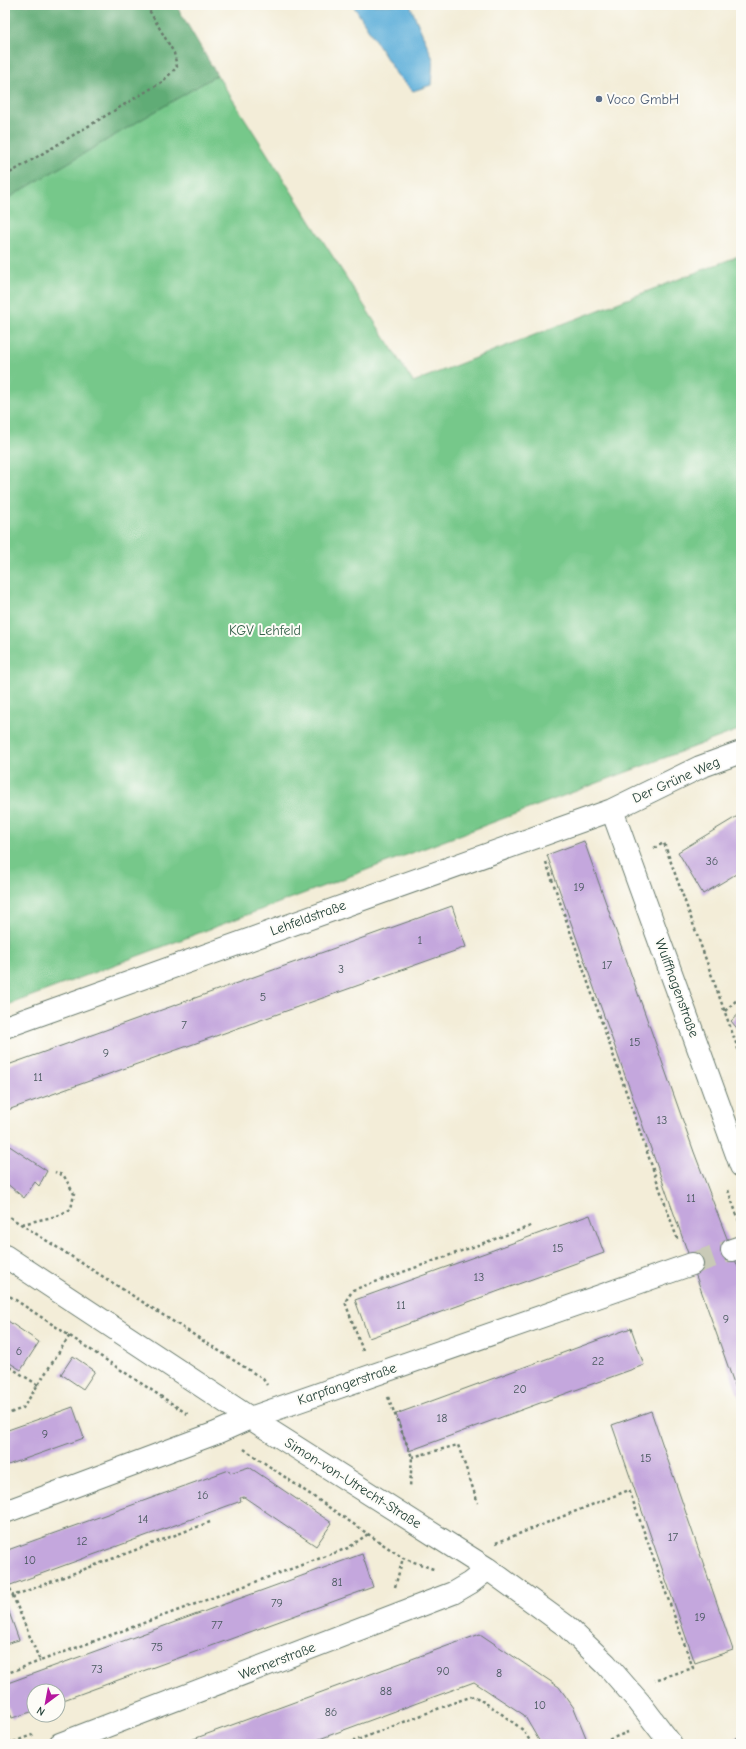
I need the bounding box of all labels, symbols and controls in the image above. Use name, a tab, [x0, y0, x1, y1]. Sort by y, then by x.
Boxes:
place label: Voco GmbH	[607, 91, 679, 108]
marker: Voco GmbH	[594, 94, 604, 104]
park label: KGV Lehfeld	[229, 622, 301, 639]
street label: Der Grüne Weg	[630, 753, 722, 807]
house number: 36	[706, 854, 718, 868]
house number: 19	[573, 880, 585, 894]
street label: Lehfeldstraße	[268, 896, 348, 940]
house number: 1	[418, 933, 423, 947]
street label: Wulffhagenstraße	[651, 936, 703, 1040]
house number: 17	[602, 958, 613, 972]
house number: 3	[338, 962, 344, 976]
house number: 5	[260, 990, 266, 1004]
house number: 7	[181, 1018, 187, 1032]
house number: 15	[629, 1035, 641, 1049]
house number: 9	[103, 1046, 109, 1060]
house number: 11	[33, 1070, 43, 1084]
house number: 13	[657, 1113, 667, 1127]
house number: 11	[686, 1191, 696, 1205]
house number: 15	[552, 1241, 564, 1255]
house number: 13	[474, 1270, 484, 1284]
house number: 11	[396, 1298, 406, 1312]
house number: 9	[723, 1312, 729, 1326]
house number: 6	[16, 1344, 22, 1358]
house number: 22	[592, 1354, 604, 1368]
street label: Karpfangerstraße	[295, 1359, 399, 1409]
house number: 20	[513, 1382, 527, 1396]
house number: 18	[437, 1411, 447, 1425]
house number: 9	[42, 1427, 48, 1441]
street label: Simon-von-Utrecht-Straße	[281, 1434, 425, 1532]
house number: 15	[640, 1451, 652, 1465]
house number: 16	[197, 1488, 209, 1502]
house number: 14	[138, 1512, 148, 1526]
house number: 17	[668, 1530, 679, 1544]
house number: 12	[76, 1534, 88, 1548]
house number: 10	[24, 1553, 36, 1567]
house number: 81	[332, 1575, 343, 1589]
house number: 79	[271, 1596, 283, 1610]
house number: 19	[694, 1610, 706, 1624]
house number: 77	[211, 1618, 223, 1632]
street label: Wernerstraße	[236, 1639, 318, 1683]
house number: 75	[151, 1640, 163, 1654]
house number: 73	[91, 1662, 103, 1676]
house number: 90	[436, 1664, 450, 1678]
house number: 8	[496, 1666, 502, 1680]
north arrow	[26, 1683, 66, 1723]
house number: 88	[380, 1684, 392, 1698]
house number: 10	[534, 1698, 546, 1712]
text: N	[34, 1704, 47, 1718]
house number: 86	[325, 1705, 337, 1719]

